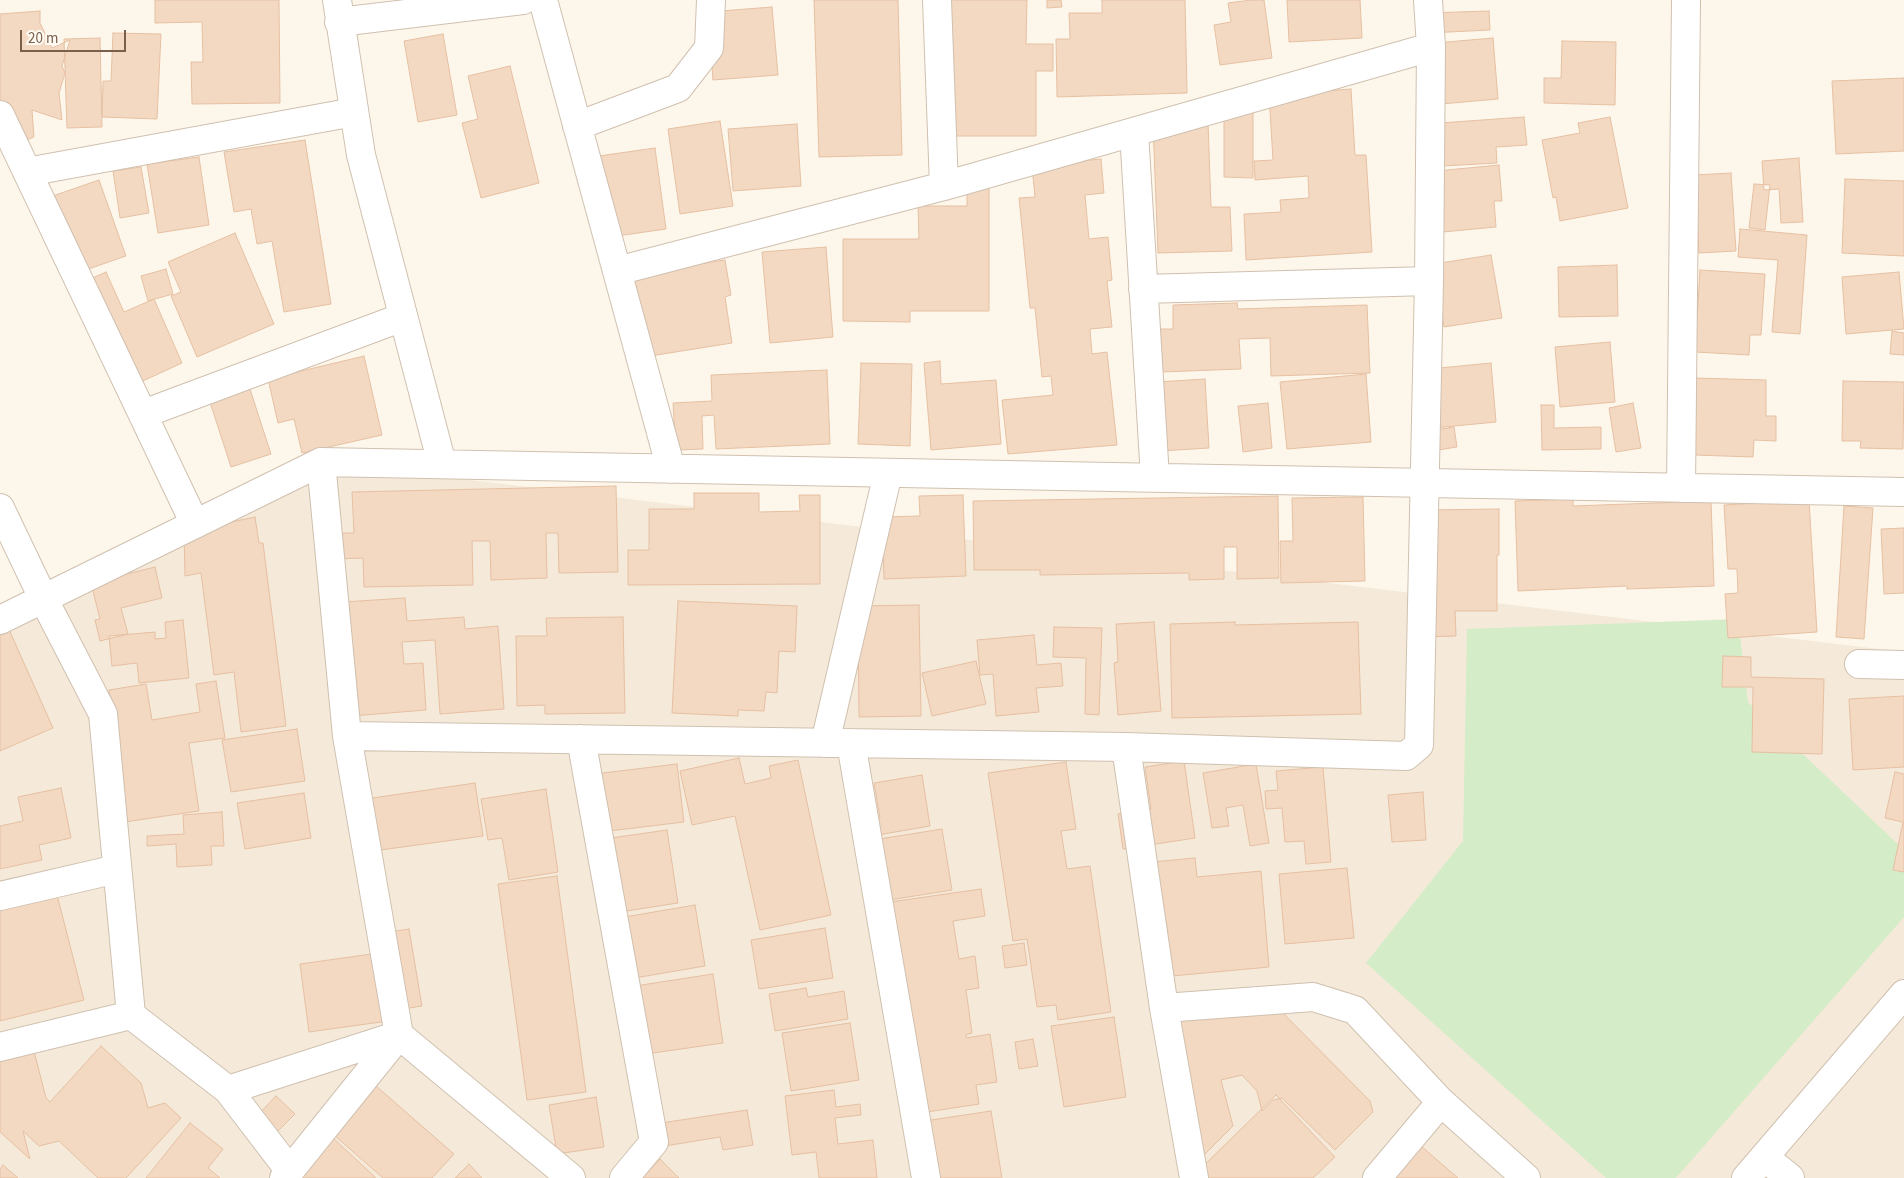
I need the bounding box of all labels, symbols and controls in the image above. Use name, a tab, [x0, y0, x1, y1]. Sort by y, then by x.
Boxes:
scale bar	[22, 20, 129, 52]
text: 20 m	[28, 28, 58, 49]

